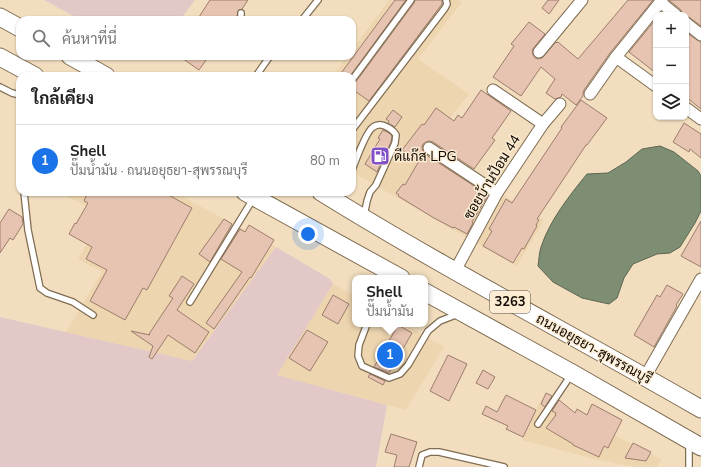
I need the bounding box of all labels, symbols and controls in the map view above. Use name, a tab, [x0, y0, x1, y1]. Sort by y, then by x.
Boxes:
map controls	[653, 12, 689, 120]
button: +	[653, 12, 689, 48]
search box	[16, 16, 356, 60]
icon: search	[30, 27, 52, 49]
text: ค้นหาที่นี่	[62, 29, 117, 49]
button: −	[653, 48, 689, 84]
button: layers	[653, 84, 689, 120]
text: ใกล้เคียง	[32, 87, 94, 110]
street label: ซอยบ้านป้อม 44	[459, 131, 525, 223]
text: Shell	[70, 141, 106, 161]
fuel station icon: ดีแก๊ส LPG	[369, 145, 391, 167]
place label: ดีแก๊ส LPG	[394, 147, 457, 166]
text: 1	[41, 152, 49, 170]
text: 80 m	[310, 152, 340, 170]
text: ปั๊มน้ำมัน · ถนนอยุธยา-สุพรรณบุรี	[70, 162, 247, 180]
your location	[298, 224, 318, 244]
popup	[352, 275, 428, 327]
text: Shell	[366, 282, 402, 302]
road number: 3263	[490, 291, 530, 313]
text: ปั๊มน้ำมัน	[366, 303, 414, 321]
street label: ถนนอยุธยา-สุพรรณบุรี	[533, 309, 656, 389]
pin: 1	[377, 340, 403, 370]

